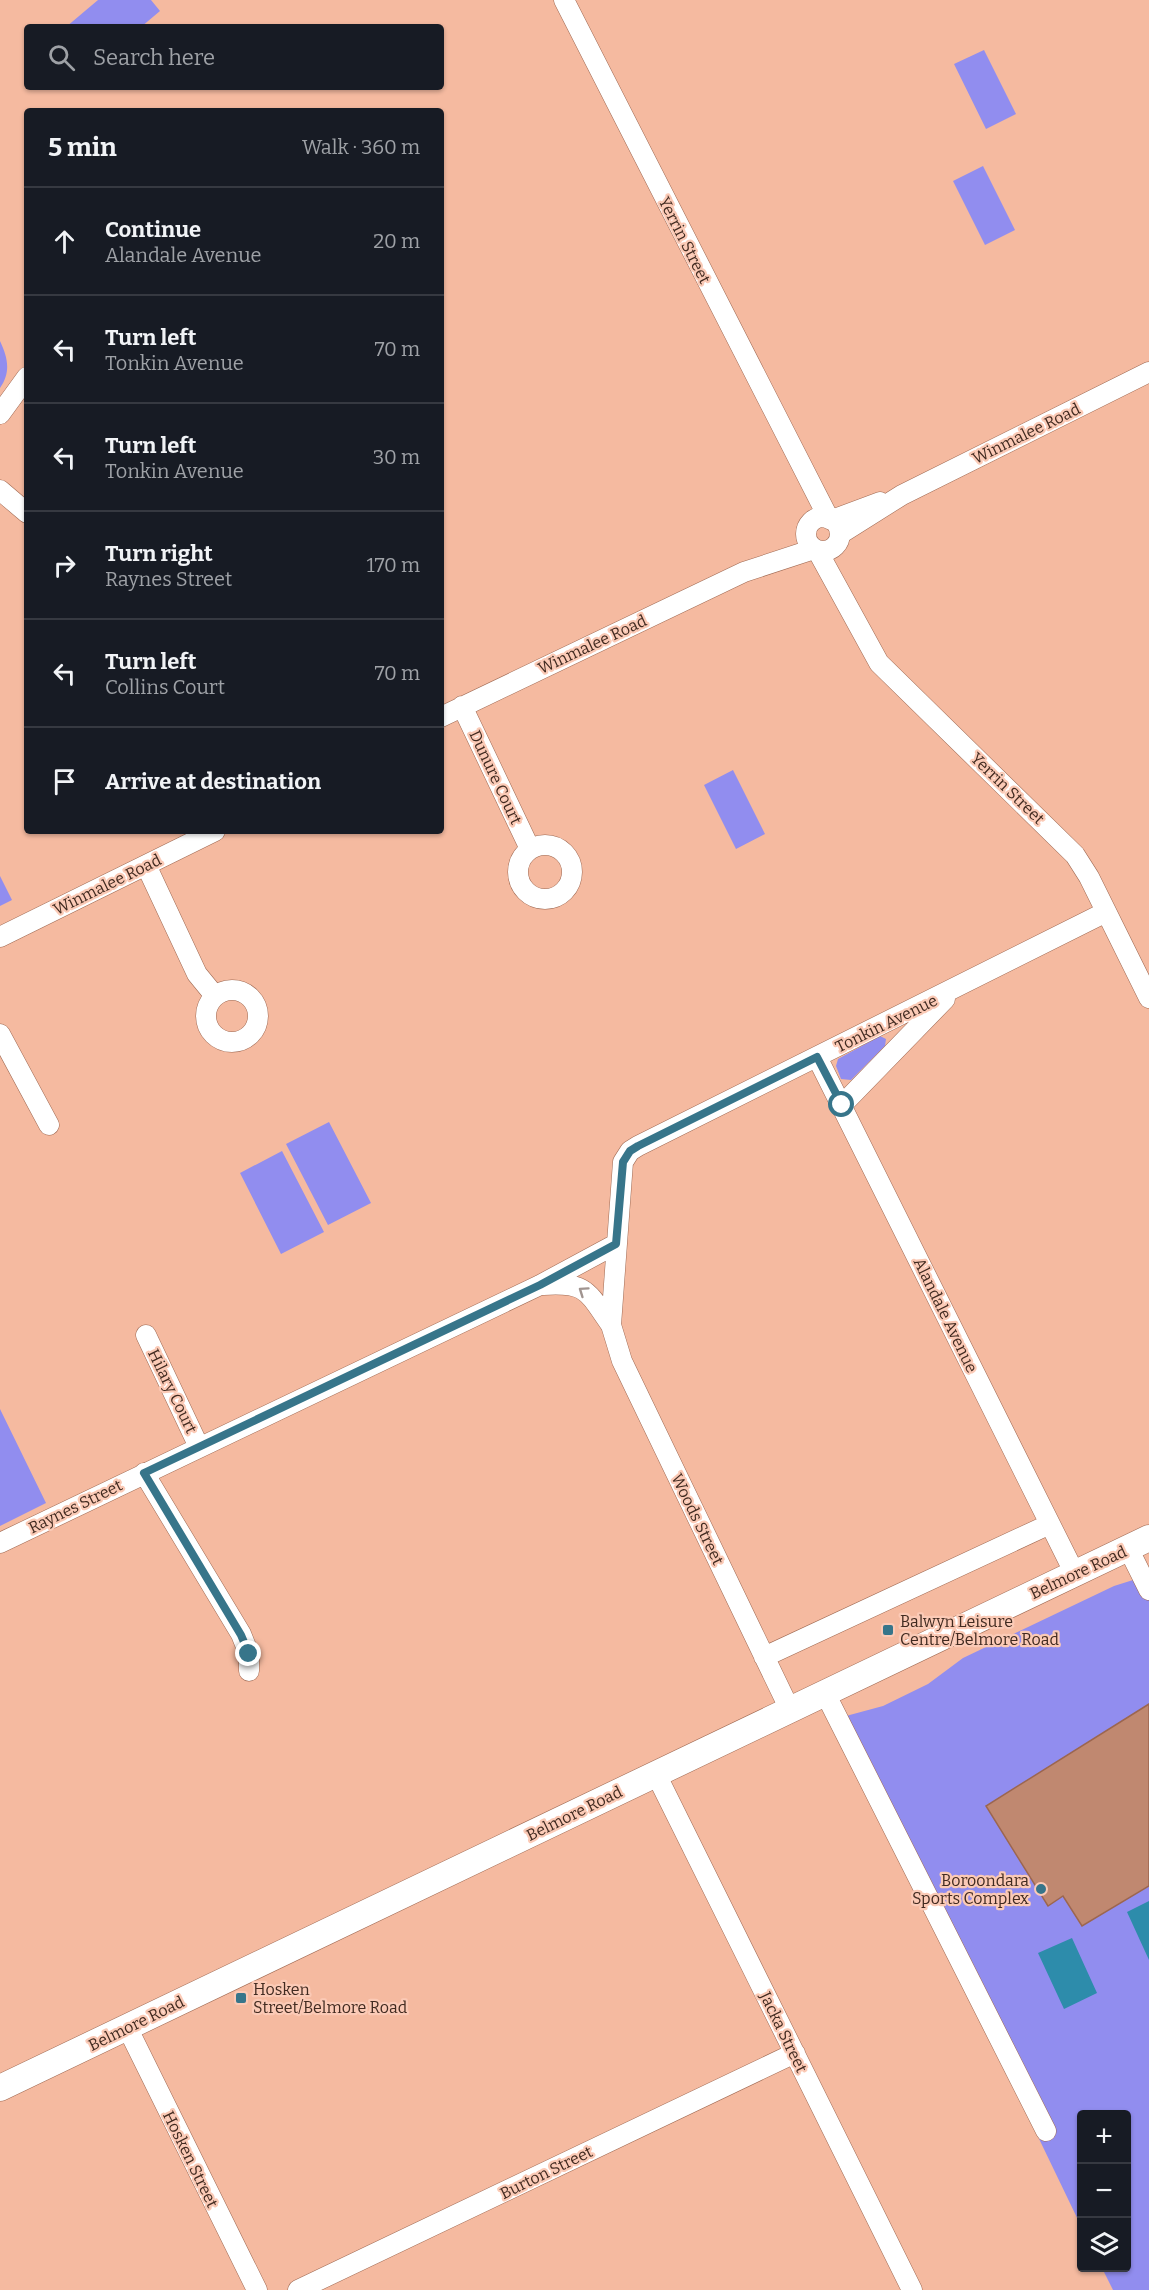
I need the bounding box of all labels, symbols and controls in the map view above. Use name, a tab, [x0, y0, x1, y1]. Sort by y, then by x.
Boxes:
search box	[24, 24, 444, 90]
icon: search	[45, 41, 78, 74]
text: Search here	[93, 44, 215, 71]
text: 5 min	[48, 132, 117, 163]
text: Walk · 360 m	[302, 135, 420, 159]
street label: Yerrin Street	[655, 194, 715, 287]
text: Continue	[105, 216, 201, 243]
icon: ahead	[48, 225, 81, 258]
text: 20 m	[373, 229, 420, 253]
text: Alandale Avenue	[105, 243, 262, 267]
text: Turn left	[105, 324, 197, 351]
icon: left	[48, 333, 81, 366]
text: 70 m	[374, 337, 420, 361]
text: Tonkin Avenue	[105, 351, 244, 375]
street label: Winmalee Road	[969, 399, 1084, 468]
text: Turn left	[105, 432, 197, 459]
icon: left	[48, 441, 81, 474]
text: 30 m	[373, 445, 420, 469]
text: Tonkin Avenue	[105, 459, 244, 483]
text: Turn right	[105, 540, 213, 567]
icon: right	[48, 549, 81, 582]
text: 170 m	[367, 553, 420, 577]
text: Raynes Street	[105, 567, 232, 591]
street label: Winmalee Road	[535, 611, 650, 678]
text: Turn left	[105, 648, 197, 675]
icon: left	[48, 657, 81, 690]
text: 70 m	[374, 661, 420, 685]
text: Collins Court	[105, 675, 225, 699]
street label: Dunure Court	[465, 727, 526, 828]
street label: Yerrin Street	[967, 749, 1048, 828]
icon: arrive	[48, 765, 81, 798]
text: Arrive at destination	[105, 768, 321, 795]
street label: Winmalee Road	[50, 850, 165, 919]
street label: Tonkin Avenue	[832, 991, 940, 1056]
route start	[828, 1091, 854, 1117]
street label: Alandale Avenue	[910, 1255, 982, 1376]
one-way arrow	[578, 1287, 589, 1298]
street label: Hilary Court	[144, 1346, 201, 1437]
street label: Woods Street	[667, 1471, 728, 1568]
street label: Raynes Street	[25, 1476, 125, 1537]
street label: Belmore Road	[1027, 1542, 1130, 1603]
place label: Balwyn Leisure Centre/Belmore Road	[900, 1612, 1059, 1649]
marker: Balwyn Leisure Centre/Belmore Road	[881, 1623, 895, 1637]
route end	[235, 1640, 261, 1666]
street label: Belmore Road	[523, 1782, 626, 1845]
place label: Boroondara Sports Complex	[912, 1871, 1029, 1908]
marker: Boroondara Sports Complex	[1034, 1882, 1048, 1896]
place label: Hosken Street/Belmore Road	[253, 1980, 408, 2017]
street label: Jacka Street	[755, 1988, 811, 2076]
marker: Hosken Street/Belmore Road	[234, 1991, 248, 2005]
street label: Belmore Road	[85, 1992, 188, 2055]
street label: Hosken Street	[159, 2108, 222, 2211]
map controls	[1077, 2110, 1131, 2272]
button: +	[1077, 2110, 1131, 2164]
street label: Burton Street	[497, 2142, 596, 2203]
button: −	[1077, 2164, 1131, 2218]
button: layers	[1077, 2218, 1131, 2272]

